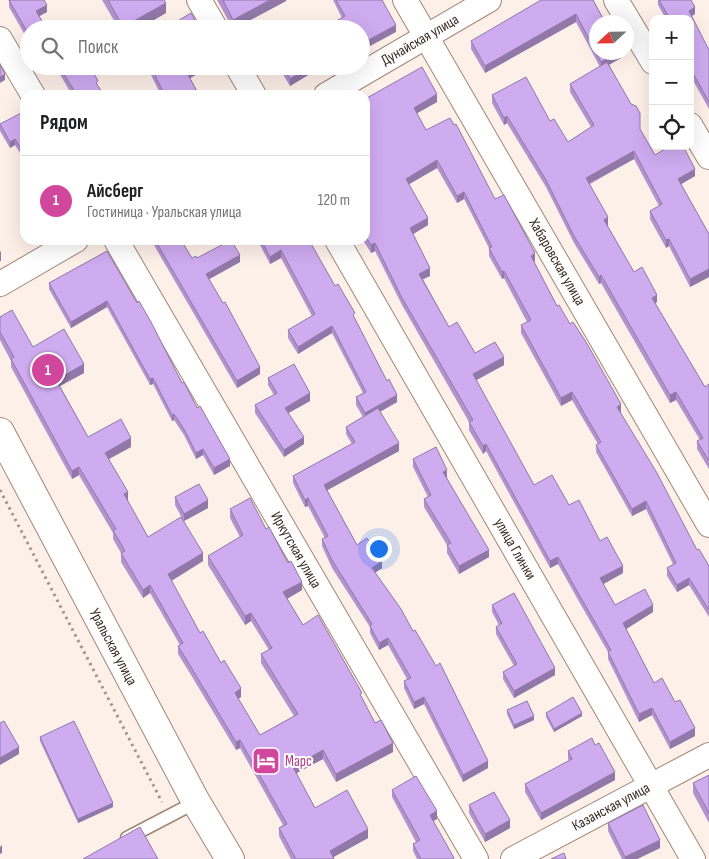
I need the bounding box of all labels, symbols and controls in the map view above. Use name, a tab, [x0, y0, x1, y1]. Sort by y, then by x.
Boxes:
street label: Дунайская улица	[378, 10, 462, 70]
north arrow	[589, 15, 634, 60]
map controls	[649, 15, 694, 150]
button: +	[649, 15, 694, 60]
search box	[20, 20, 370, 75]
icon: search	[38, 34, 66, 62]
text: Поиск	[78, 36, 118, 59]
button: −	[649, 60, 694, 105]
button: locate	[649, 105, 694, 150]
text: Рядом	[40, 110, 88, 135]
text: Айсберг	[87, 180, 143, 203]
text: 1	[53, 191, 59, 210]
text: 120 m	[318, 191, 350, 210]
text: Гостиница · Уральская улица	[87, 203, 242, 222]
street label: Хабаровская улица	[524, 214, 590, 309]
pin: 1	[32, 351, 64, 389]
street label: Иркутская улица	[266, 508, 326, 592]
street label: улица Глинки	[490, 515, 540, 583]
your location	[366, 536, 392, 562]
street label: Уральская улица	[85, 605, 141, 689]
hotel icon: Марс	[251, 746, 281, 776]
place label: Марс	[285, 752, 312, 771]
street label: Казанская улица	[569, 778, 653, 835]

